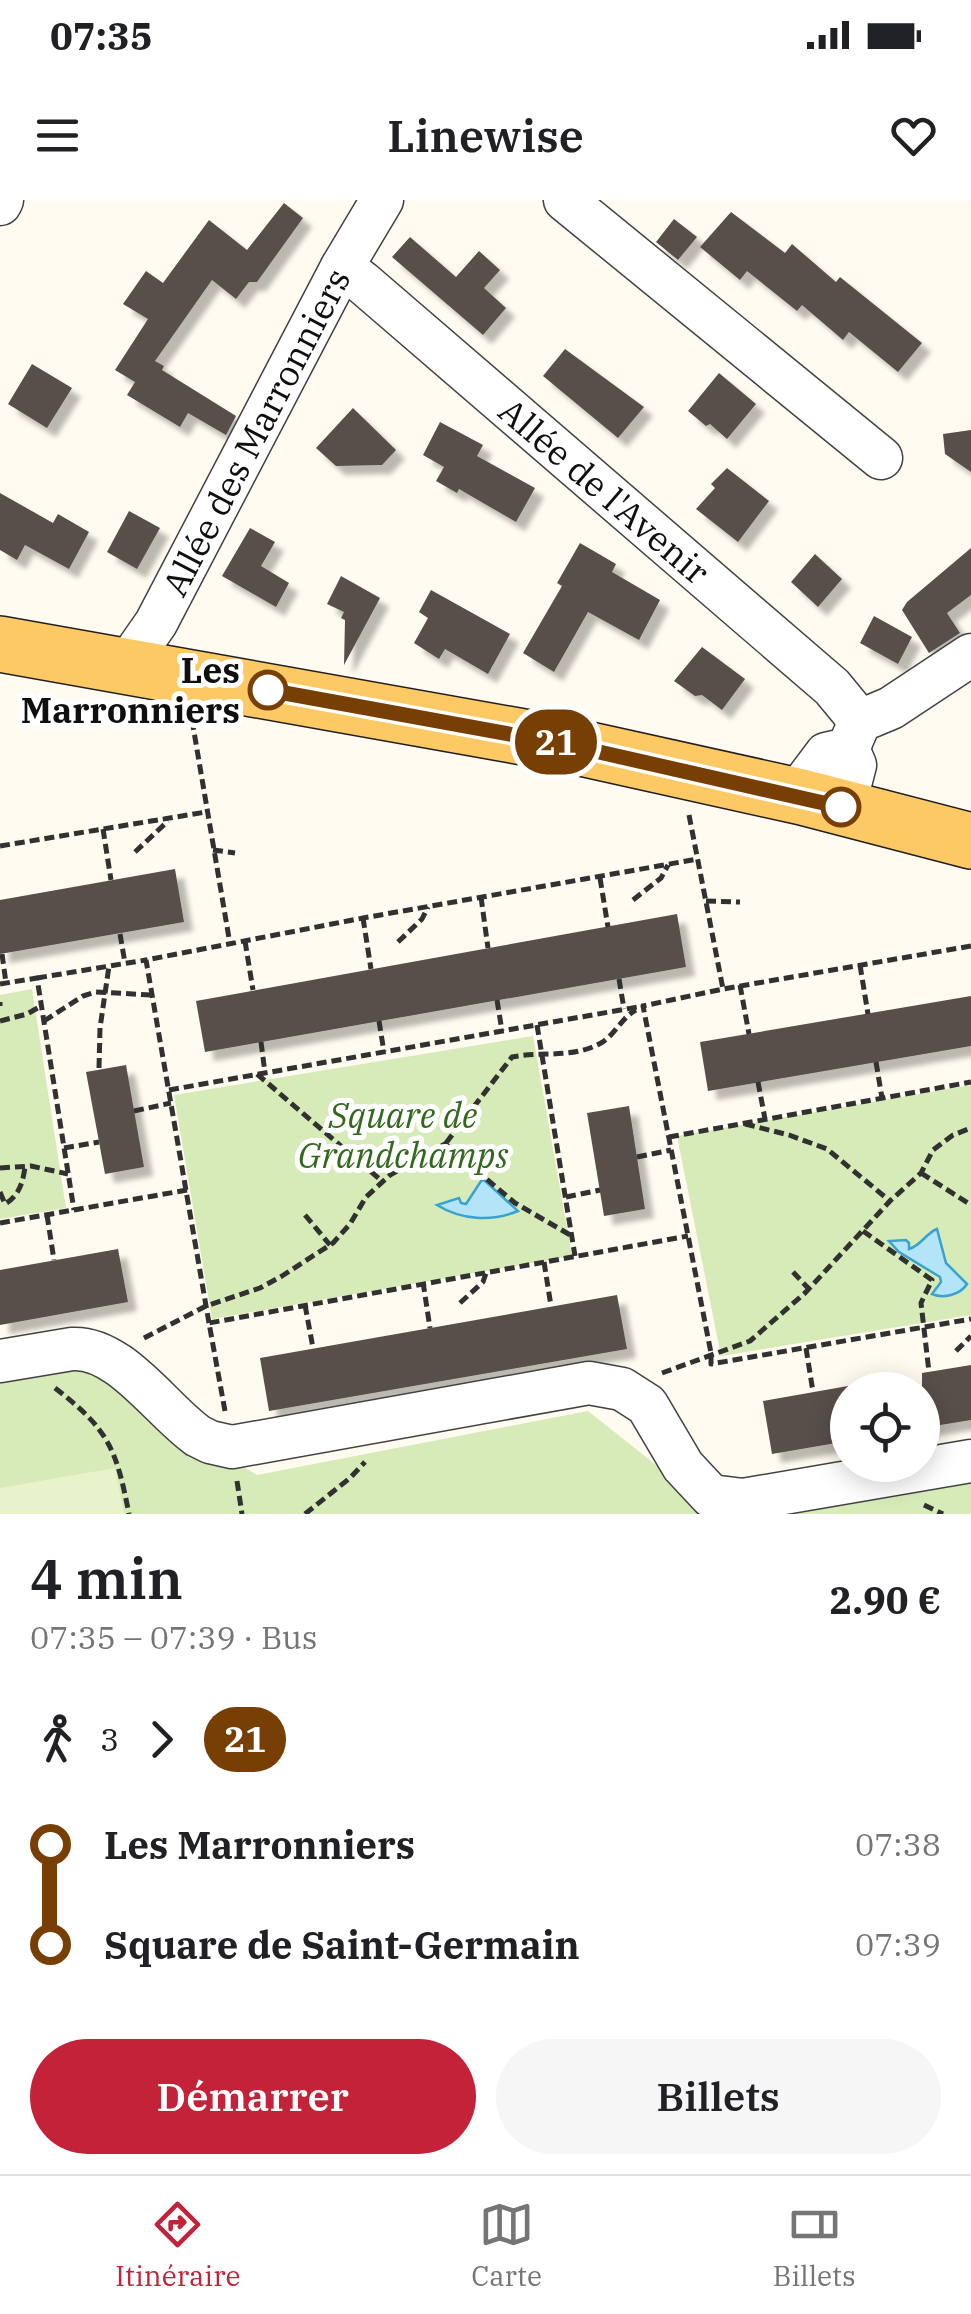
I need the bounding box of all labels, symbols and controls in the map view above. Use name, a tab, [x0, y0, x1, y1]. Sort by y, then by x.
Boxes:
text: 07:35	[50, 11, 153, 60]
text: Linewise	[387, 106, 584, 164]
icon: menu	[30, 108, 85, 163]
icon: heart	[886, 108, 941, 163]
street label: Allée des Marronniers	[151, 260, 360, 604]
street label: Allée de l'Avenir	[490, 387, 720, 595]
place label: Les Marronniers	[21, 647, 240, 733]
marker: Les Marronniers	[249, 671, 287, 709]
line badge: 21	[511, 710, 601, 774]
text: 21	[535, 719, 577, 765]
unlabelled marker	[822, 788, 860, 826]
park label: Square de Grandchamps	[298, 1092, 508, 1178]
map controls	[830, 1372, 940, 1482]
button: locate	[830, 1372, 940, 1482]
text: 4 min	[30, 1543, 183, 1614]
text: 2.90 €	[829, 1575, 941, 1624]
text: 07:35 – 07:39 · Bus	[30, 1616, 317, 1658]
icon: walk	[30, 1712, 85, 1767]
icon: forward	[134, 1712, 189, 1767]
text: 21	[224, 1716, 266, 1762]
text: 3	[100, 1718, 119, 1760]
text: Les Marronniers	[104, 1820, 415, 1869]
text: 07:38	[855, 1823, 941, 1865]
text: Square de Saint-Germain	[104, 1920, 580, 1969]
text: 07:39	[855, 1923, 941, 1965]
button: Démarrer	[30, 2039, 476, 2154]
button: Billets	[496, 2039, 941, 2154]
tab: Itinéraire	[115, 2197, 241, 2294]
tab: Carte	[471, 2197, 542, 2294]
tab: Billets	[773, 2197, 856, 2294]

